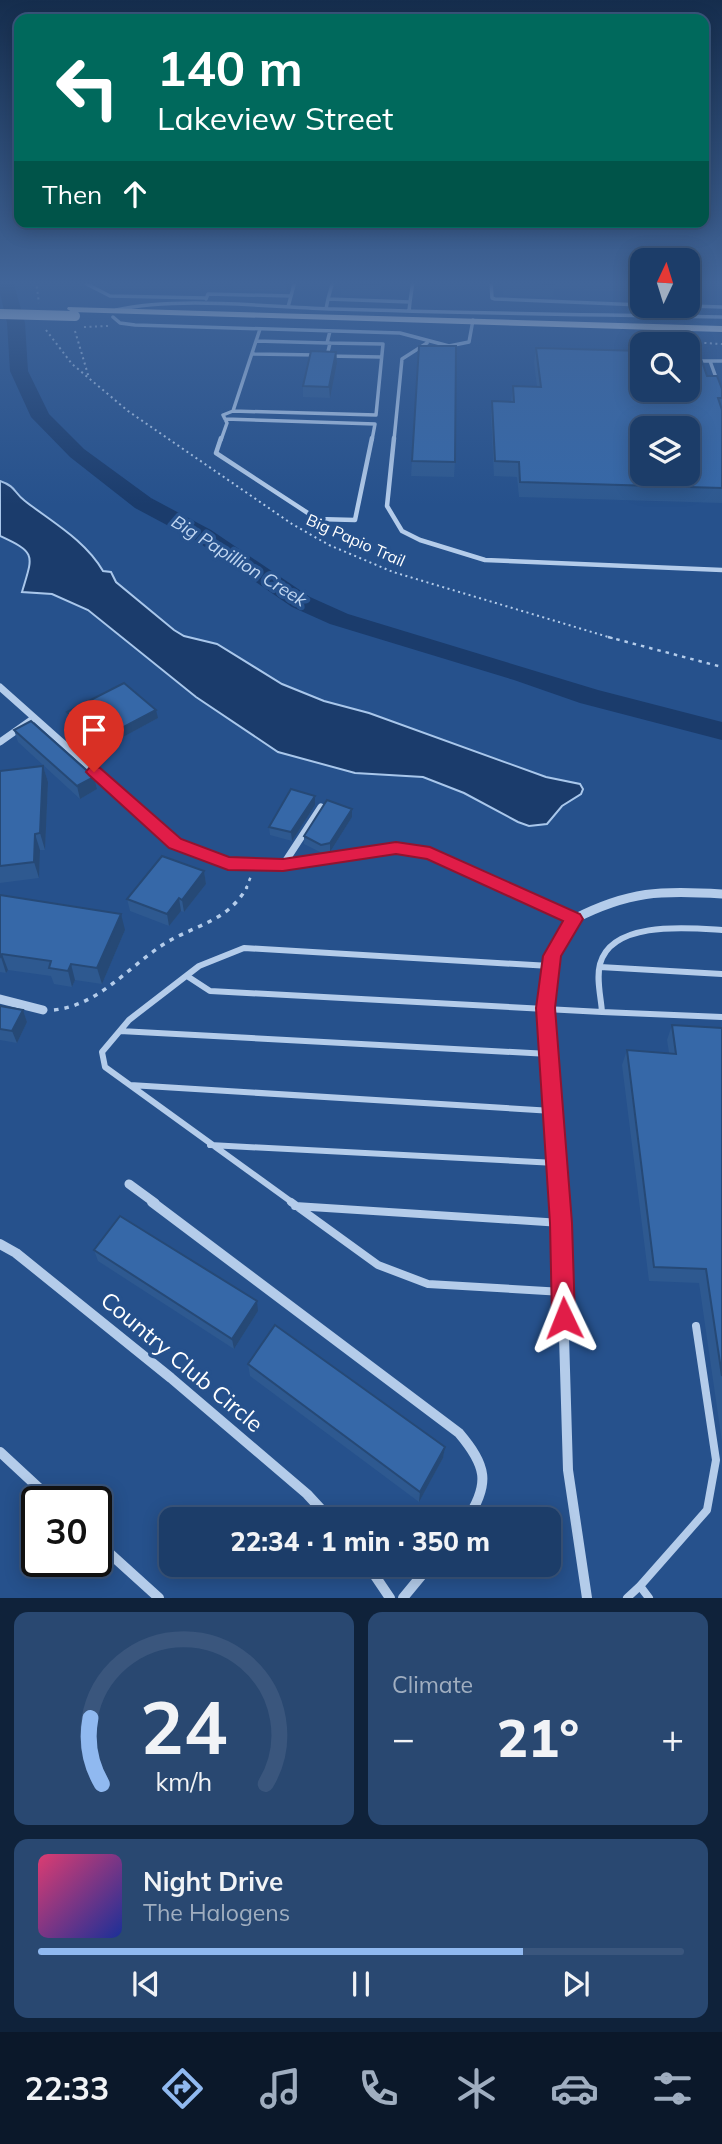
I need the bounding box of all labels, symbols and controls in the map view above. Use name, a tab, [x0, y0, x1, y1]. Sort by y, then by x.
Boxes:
text: 140 m	[157, 37, 303, 98]
icon: left	[42, 42, 133, 133]
text: Lakeview Street	[157, 98, 393, 138]
icon: ahead	[116, 175, 154, 213]
text: Then	[42, 178, 102, 211]
north arrow	[630, 248, 700, 318]
map controls	[630, 248, 700, 486]
button: search	[630, 332, 700, 402]
button: layers	[630, 416, 700, 486]
street label: Big Papio Trail	[303, 509, 409, 571]
water label: Big Papillion Creek	[167, 510, 312, 612]
pin	[64, 700, 124, 772]
icon: arrive	[75, 711, 113, 749]
position arrow	[527, 1281, 601, 1355]
street label: Country Club Circle	[95, 1285, 269, 1438]
speed limit sign: 30	[21, 1486, 112, 1577]
text: 22:34 · 1 min · 350 m	[230, 1525, 490, 1558]
text: Climate	[392, 1670, 473, 1699]
text: 24	[140, 1682, 228, 1773]
text: 21°	[497, 1705, 579, 1770]
text: −	[392, 1714, 415, 1762]
text: +	[661, 1714, 684, 1762]
text: km/h	[156, 1766, 212, 1797]
text: Night Drive	[143, 1865, 283, 1898]
text: The Halogens	[143, 1898, 290, 1927]
icon: previous	[127, 1965, 165, 2003]
icon: pause	[342, 1965, 380, 2003]
icon: next	[557, 1965, 595, 2003]
icon: directions	[158, 2064, 207, 2113]
icon: music	[256, 2064, 305, 2113]
icon: phone	[354, 2064, 403, 2113]
icon: climate	[452, 2064, 501, 2113]
icon: car	[550, 2064, 599, 2113]
icon: filters	[648, 2064, 697, 2113]
text: 22:33	[25, 2068, 109, 2108]

